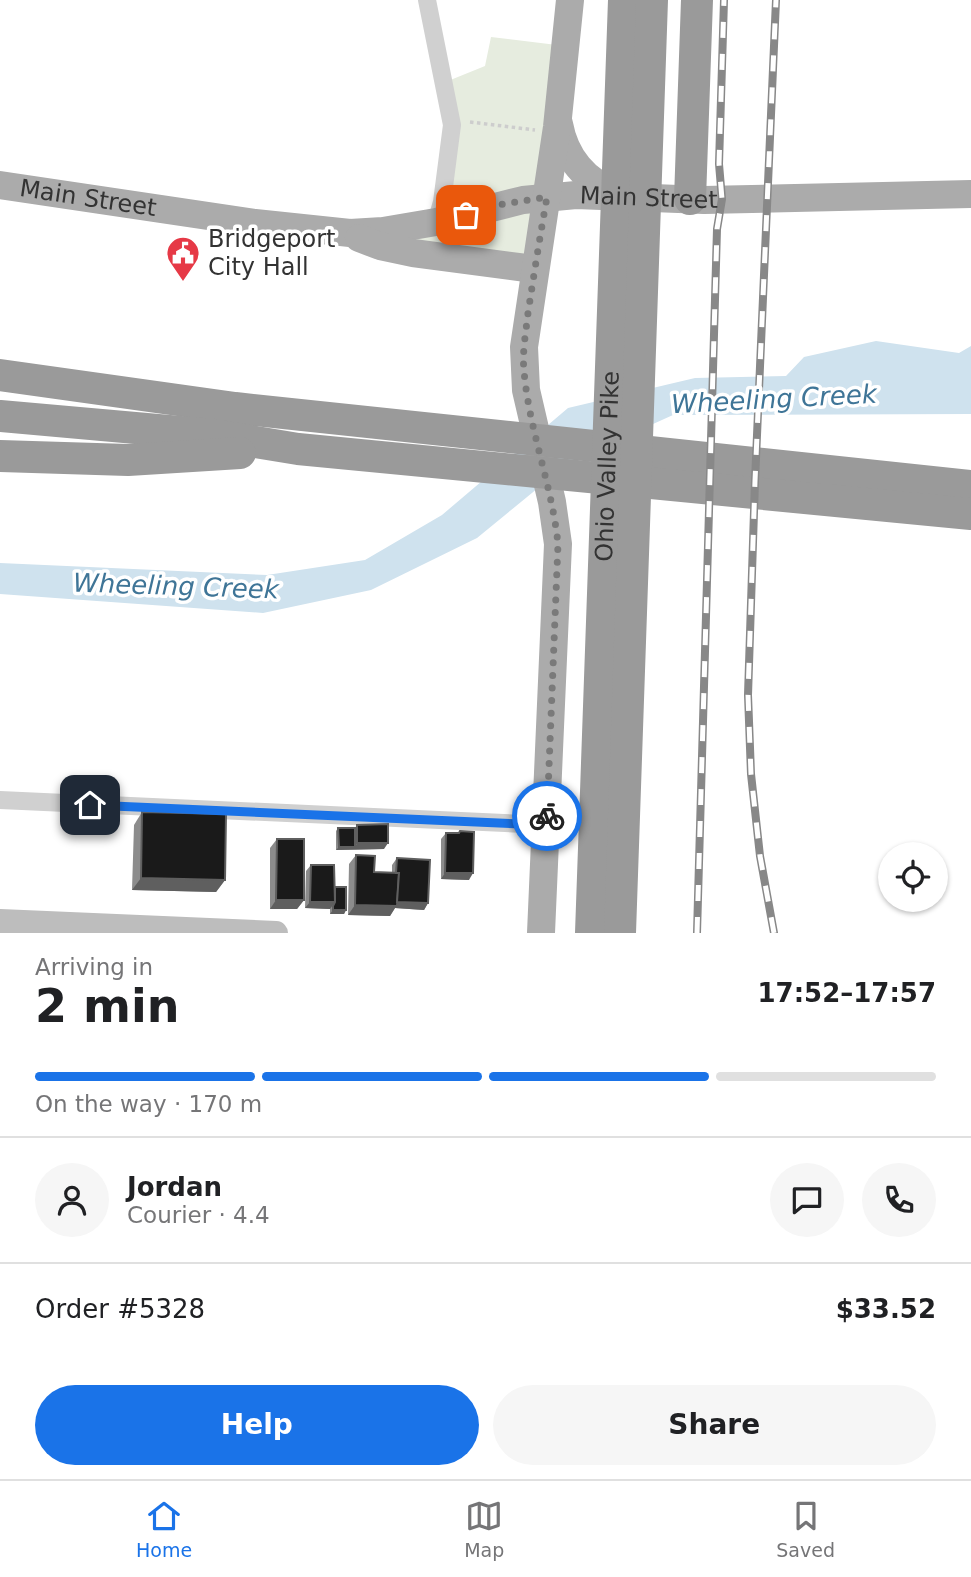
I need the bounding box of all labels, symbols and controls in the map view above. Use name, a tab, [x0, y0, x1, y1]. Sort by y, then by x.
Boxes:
street label: Main Street	[18, 174, 158, 222]
street label: Main Street	[579, 181, 718, 214]
pin	[436, 185, 496, 245]
icon: bag	[447, 196, 485, 234]
place label: Bridgeport City Hall	[208, 225, 335, 281]
public building icon: Bridgeport City Hall	[164, 234, 202, 283]
street label: Ohio Valley Pike	[590, 370, 625, 562]
water label: Wheeling Creek	[670, 379, 878, 419]
water label: Wheeling Creek	[73, 567, 280, 605]
pin	[60, 775, 120, 835]
courier	[512, 781, 582, 851]
icon: home	[71, 786, 109, 824]
icon: bike	[528, 797, 566, 835]
map controls	[878, 842, 948, 912]
button: locate	[878, 842, 948, 912]
text: Arriving in	[35, 954, 153, 980]
text: 17:52–17:57	[757, 978, 936, 1008]
text: 2 min	[35, 979, 179, 1033]
text: On the way · 170 m	[35, 1091, 262, 1117]
button: person	[35, 1163, 109, 1237]
button: chat	[770, 1163, 844, 1237]
button: phone	[862, 1163, 936, 1237]
text: Jordan	[127, 1172, 222, 1202]
text: Courier · 4.4	[127, 1202, 270, 1228]
text: Order #5328	[35, 1294, 205, 1324]
text: $33.52	[836, 1294, 936, 1324]
button: Help	[35, 1385, 479, 1465]
button: Share	[493, 1385, 936, 1465]
tab: Home	[136, 1497, 192, 1561]
tab: Map	[464, 1497, 504, 1561]
tab: Saved	[776, 1497, 835, 1561]

